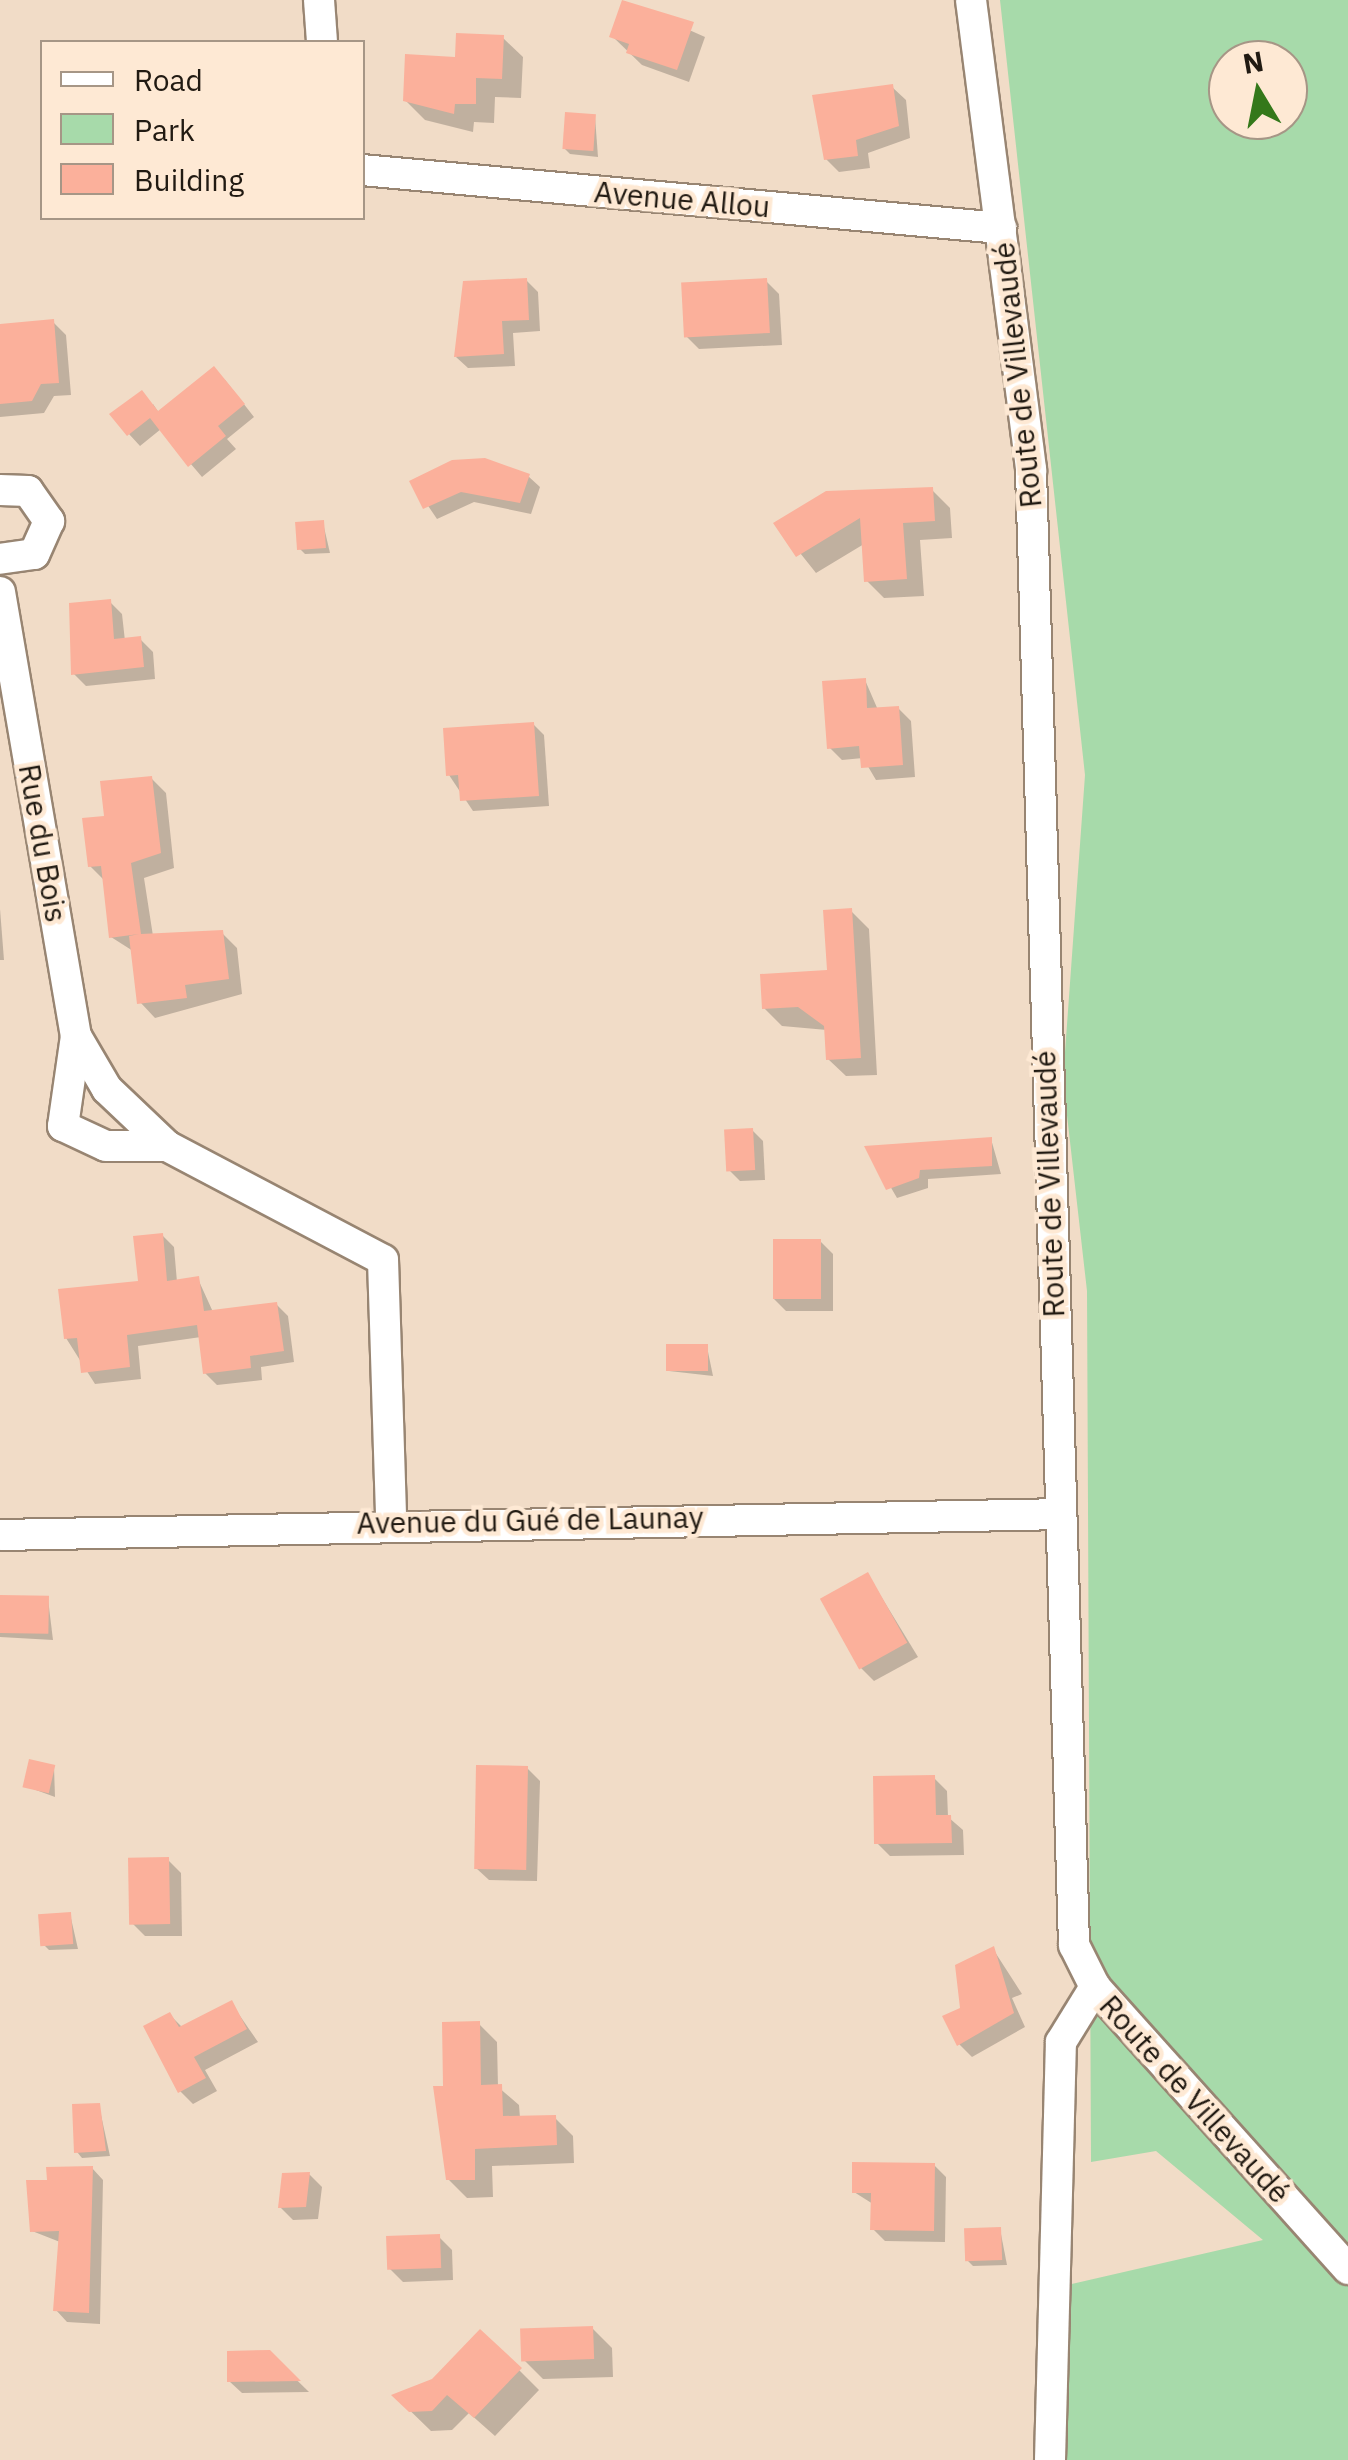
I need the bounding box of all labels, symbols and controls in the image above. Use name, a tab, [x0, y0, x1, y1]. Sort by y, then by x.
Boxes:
legend	[40, 40, 365, 220]
north arrow	[1208, 40, 1308, 140]
text: N	[1240, 42, 1266, 82]
text: Road	[134, 60, 203, 99]
text: Park	[134, 110, 195, 149]
text: Building	[134, 160, 244, 199]
street label: Avenue Allou	[593, 173, 771, 225]
street label: Route de Villevaudé	[985, 240, 1049, 510]
street label: Rue du Bois	[11, 761, 75, 925]
street label: Route de Villevaudé	[1026, 1050, 1072, 1318]
street label: Avenue du Gué de Launay	[356, 1499, 704, 1541]
street label: Route de Villevaudé	[1092, 1988, 1298, 2210]

